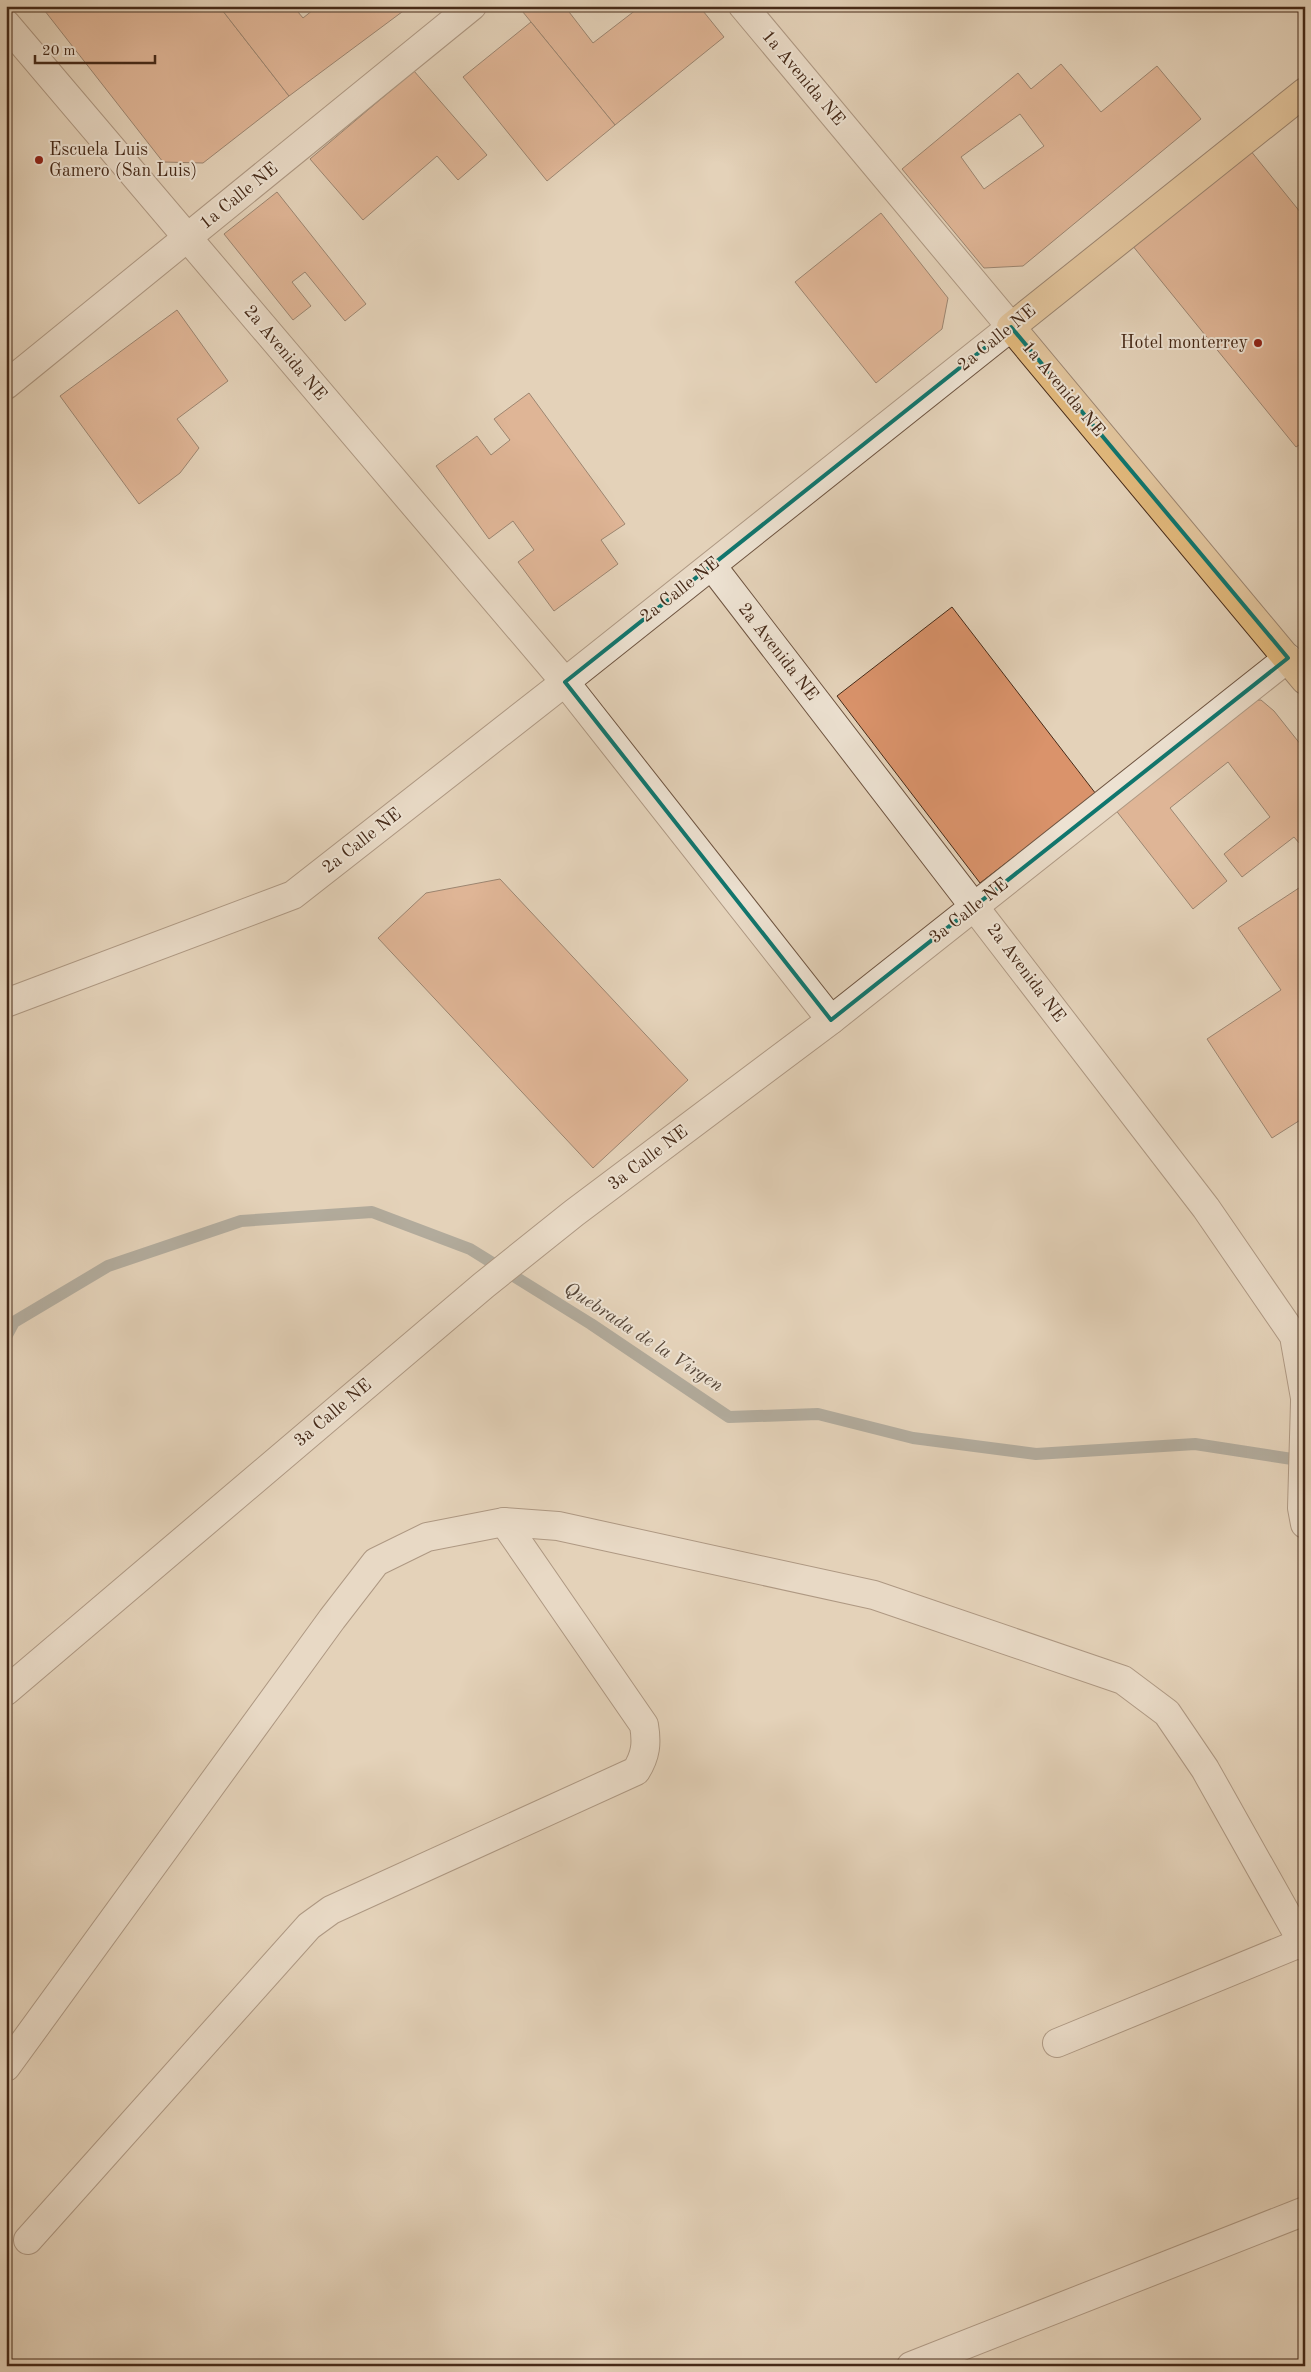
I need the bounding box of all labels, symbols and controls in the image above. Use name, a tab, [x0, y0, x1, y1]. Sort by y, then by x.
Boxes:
street label: 1a Avenida NE	[758, 27, 848, 129]
scale bar	[35, 32, 155, 64]
text: 20 m	[42, 44, 76, 59]
place label: Escuela Luis Gamero (San Luis)	[49, 141, 197, 180]
marker: Escuela Luis Gamero (San Luis)	[33, 154, 45, 166]
street label: 1a Calle NE	[197, 159, 281, 233]
street label: 2a Calle NE	[955, 301, 1039, 375]
street label: 2a Avenida NE	[240, 302, 330, 404]
place label: Hotel monterrey	[1120, 334, 1248, 352]
marker: Hotel monterrey	[1252, 337, 1264, 349]
street label: 1a Avenida NE	[1018, 338, 1108, 440]
street label: 2a Calle NE	[637, 554, 723, 626]
street label: 2a Avenida NE	[735, 600, 821, 704]
street label: 2a Calle NE	[319, 805, 405, 877]
street label: 3a Calle NE	[926, 875, 1012, 947]
street label: 2a Avenida NE	[983, 920, 1069, 1026]
street label: 3a Calle NE	[605, 1122, 691, 1194]
water label: Quebrada de la Virgen	[560, 1280, 726, 1397]
street label: 3a Calle NE	[291, 1376, 375, 1450]

